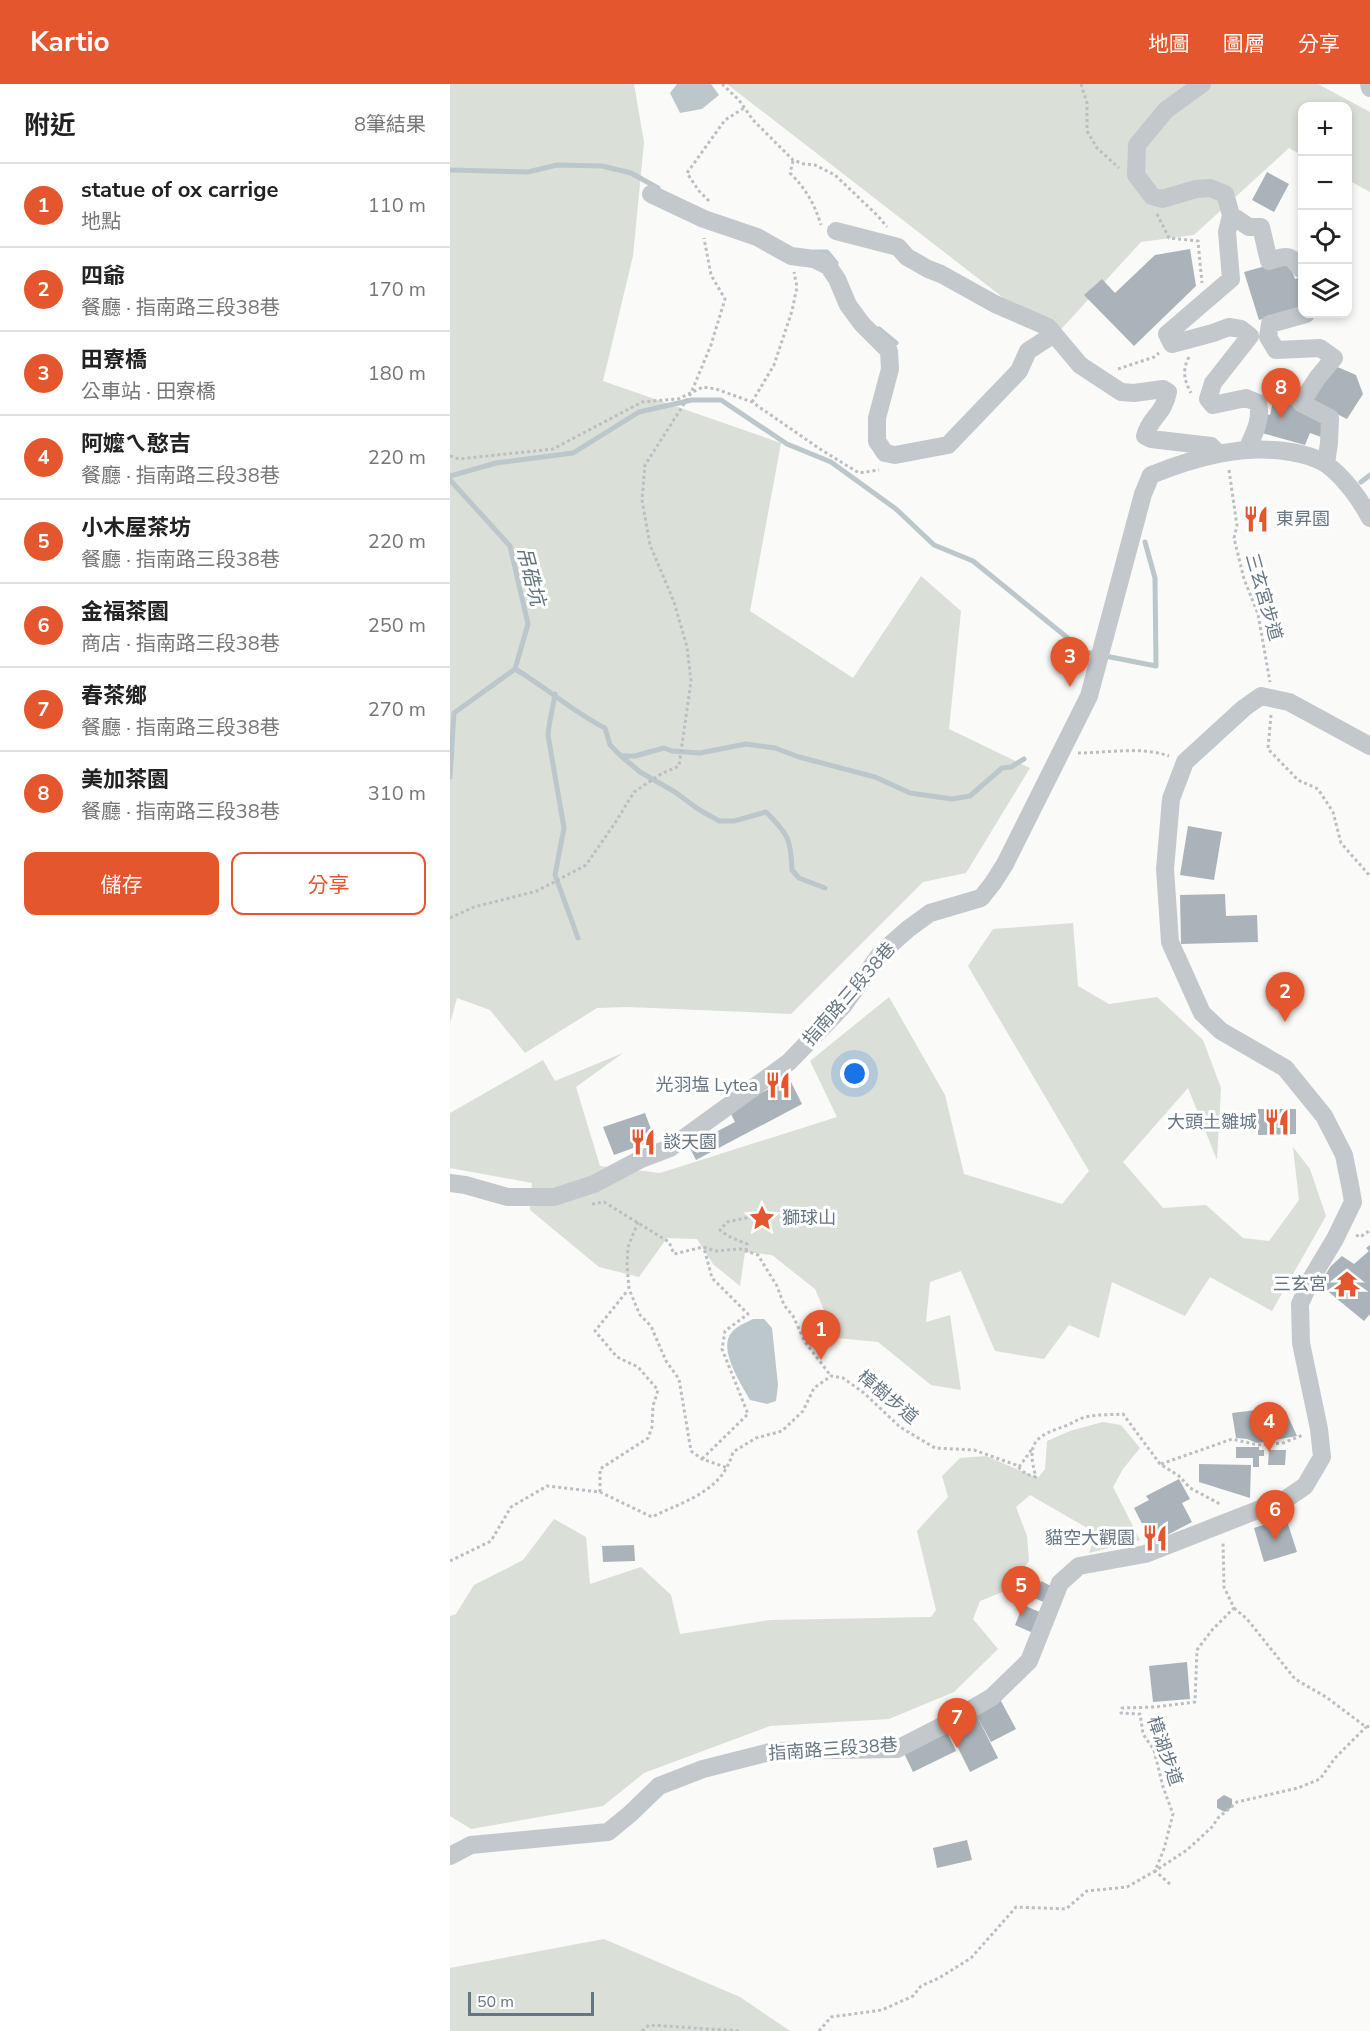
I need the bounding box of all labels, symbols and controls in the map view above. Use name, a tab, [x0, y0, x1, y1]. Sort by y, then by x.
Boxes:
text: Kartio	[30, 23, 110, 61]
text: 地圖	[1148, 30, 1190, 58]
text: 圖層	[1223, 30, 1265, 58]
text: 分享	[1298, 30, 1340, 58]
map controls	[1298, 102, 1352, 318]
button: +	[1298, 102, 1352, 156]
text: 附近	[24, 108, 76, 143]
text: 8筆結果	[354, 111, 426, 138]
button: −	[1298, 156, 1352, 210]
text: statue of ox carrige	[81, 175, 278, 205]
text: 1	[38, 192, 50, 219]
text: 110 m	[368, 192, 426, 219]
text: 地點	[81, 208, 121, 235]
button: locate	[1298, 210, 1352, 264]
text: 四爺	[81, 261, 125, 291]
button: layers	[1298, 264, 1352, 318]
text: 2	[38, 276, 50, 303]
text: 170 m	[368, 276, 426, 303]
text: 餐廳 · 指南路三段38巷	[81, 294, 280, 321]
text: 田寮橋	[81, 345, 147, 375]
text: 3	[38, 360, 50, 387]
text: 180 m	[368, 360, 426, 387]
pin: 8	[1262, 368, 1300, 418]
text: 公車站 · 田寮橋	[81, 378, 216, 405]
text: 阿嬤ㄟ憨吉	[81, 429, 191, 459]
text: 4	[38, 444, 50, 471]
text: 220 m	[368, 444, 426, 471]
text: 餐廳 · 指南路三段38巷	[81, 462, 280, 489]
restaurant icon: 東昇園	[1241, 504, 1271, 534]
place label: 東昇園	[1276, 507, 1330, 531]
text: 小木屋茶坊	[81, 513, 191, 543]
text: 5	[38, 528, 50, 555]
text: 220 m	[368, 528, 426, 555]
water label: 吊硞坑	[510, 544, 552, 611]
text: 餐廳 · 指南路三段38巷	[81, 546, 280, 573]
street label: 三玄宮步道	[1240, 550, 1288, 644]
text: 金福茶園	[81, 597, 169, 627]
text: 6	[38, 612, 50, 639]
text: 250 m	[368, 612, 426, 639]
text: 商店 · 指南路三段38巷	[81, 630, 280, 657]
pin: 3	[1050, 638, 1090, 687]
text: 春茶鄉	[81, 681, 147, 711]
text: 7	[38, 696, 50, 723]
text: 270 m	[368, 696, 426, 723]
text: 餐廳 · 指南路三段38巷	[81, 714, 280, 741]
text: 美加茶園	[81, 765, 169, 795]
text: 8	[38, 780, 50, 807]
text: 310 m	[368, 780, 426, 807]
text: 餐廳 · 指南路三段38巷	[81, 798, 280, 825]
button: 儲存	[24, 852, 219, 915]
button: 分享	[231, 852, 426, 915]
street label: 指南路三段38巷	[797, 937, 901, 1051]
pin: 2	[1266, 972, 1304, 1022]
your location	[840, 1059, 869, 1088]
restaurant icon: 光羽塩 Lytea	[763, 1070, 793, 1100]
place label: 光羽塩 Lytea	[656, 1073, 758, 1097]
restaurant icon: 大頭土雛城	[1262, 1107, 1292, 1137]
place label: 大頭土雛城	[1167, 1110, 1257, 1134]
restaurant icon: 談天園	[628, 1127, 658, 1157]
place label: 談天園	[663, 1130, 717, 1154]
place icon: 獅球山	[747, 1203, 777, 1233]
place label: 獅球山	[782, 1206, 836, 1230]
temple icon: 三玄宮	[1332, 1269, 1362, 1299]
place label: 三玄宮	[1273, 1272, 1327, 1296]
pin: 1	[802, 1310, 841, 1360]
street label: 樟樹步道	[853, 1365, 923, 1429]
pin: 4	[1250, 1402, 1288, 1452]
pin: 6	[1256, 1490, 1294, 1540]
restaurant icon: 貓空大觀園	[1140, 1523, 1170, 1553]
place label: 貓空大觀園	[1045, 1526, 1135, 1550]
pin: 5	[1002, 1566, 1040, 1616]
pin: 7	[938, 1698, 976, 1748]
street label: 樟湖步道	[1142, 1713, 1188, 1789]
street label: 指南路三段38巷	[768, 1733, 898, 1765]
scale bar	[468, 1989, 594, 2016]
text: 50 m	[477, 1991, 514, 2013]

